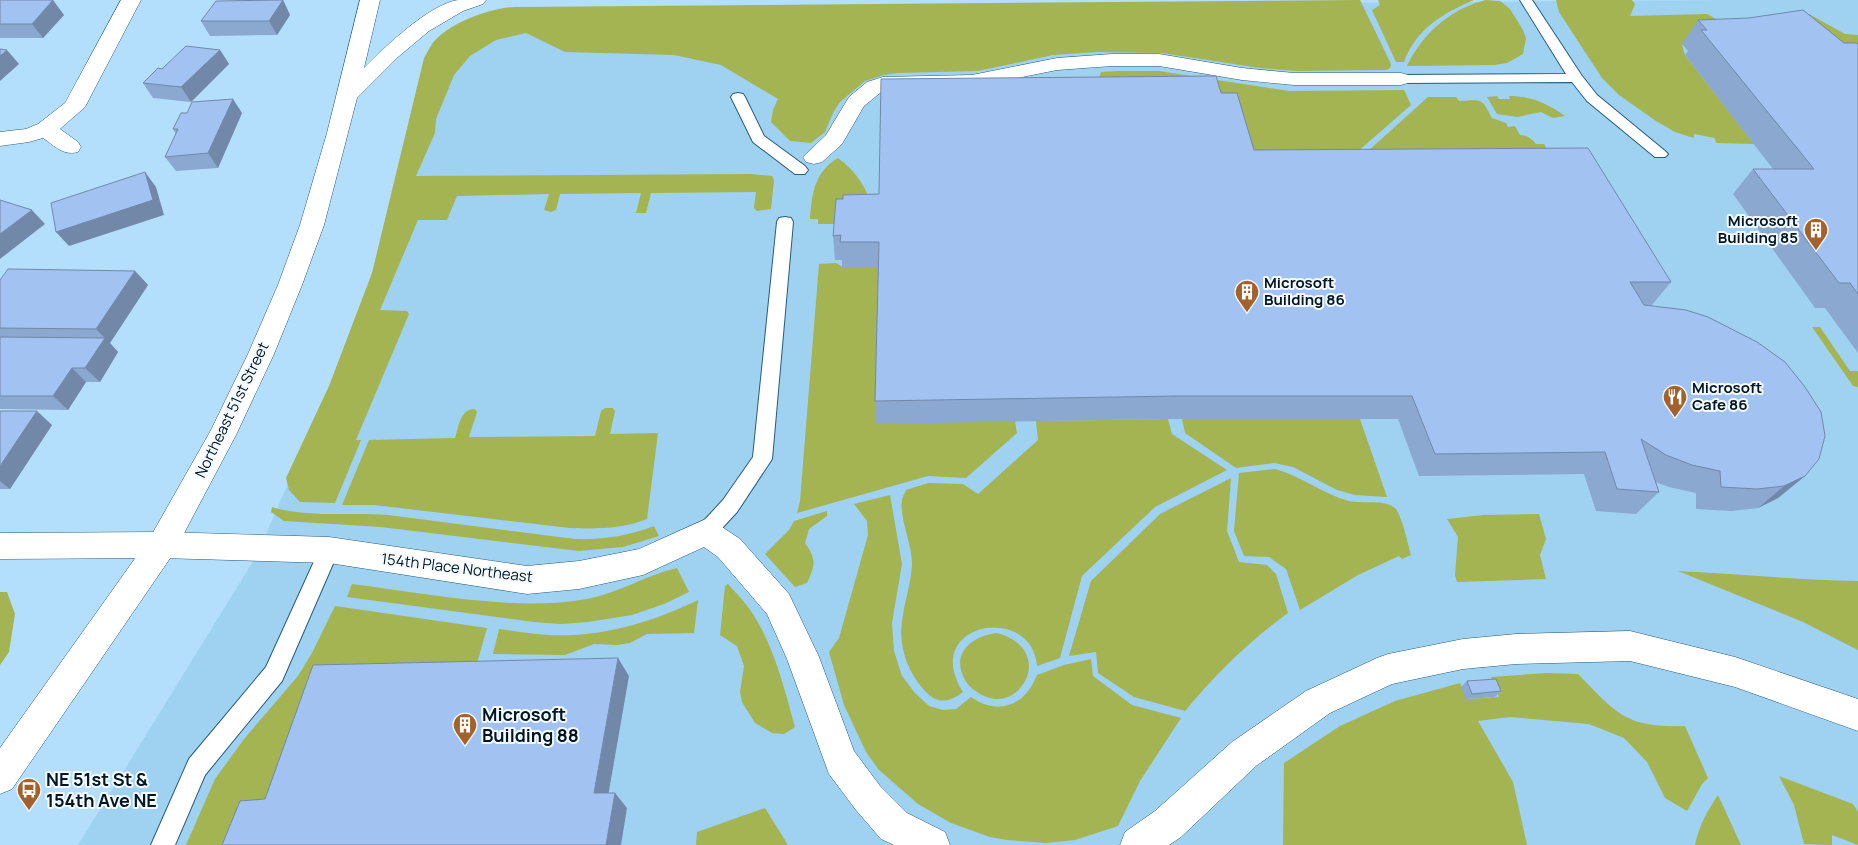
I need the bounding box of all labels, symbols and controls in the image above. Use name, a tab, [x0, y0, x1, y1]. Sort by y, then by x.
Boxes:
place label: Microsoft Building 85	[1718, 210, 1798, 248]
building icon: Microsoft Building 85	[1803, 217, 1829, 251]
place label: Microsoft Building 86	[1264, 272, 1345, 310]
building icon: Microsoft Building 86	[1234, 279, 1260, 313]
street label: Northeast 51st Street	[190, 338, 274, 481]
place label: Microsoft Cafe 86	[1692, 377, 1762, 415]
restaurant icon: Microsoft Cafe 86	[1662, 384, 1688, 418]
street label: 154th Place Northeast	[380, 548, 534, 587]
place label: Microsoft Building 88	[482, 702, 579, 747]
building icon: Microsoft Building 88	[452, 712, 478, 746]
place label: NE 51st St & 154th Ave NE	[46, 767, 157, 812]
bus stop icon: NE 51st St & 154th Ave NE	[16, 777, 42, 811]

